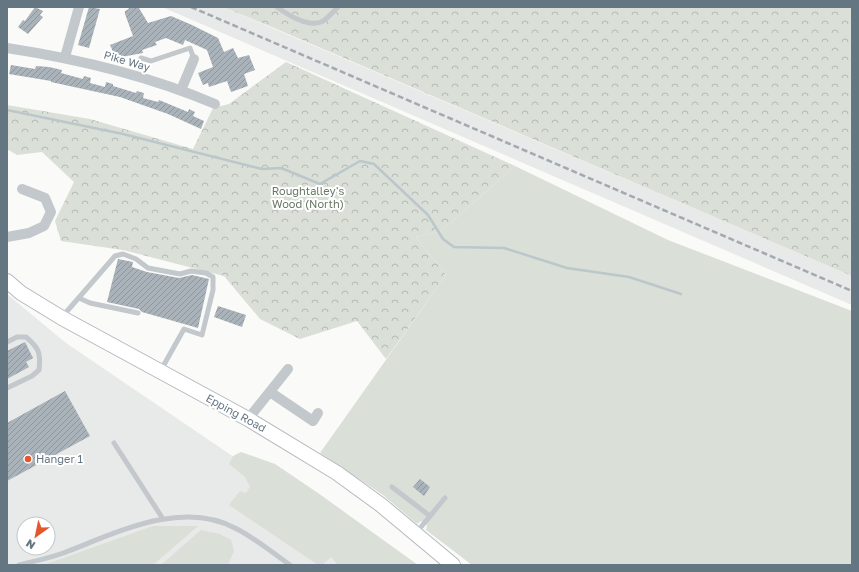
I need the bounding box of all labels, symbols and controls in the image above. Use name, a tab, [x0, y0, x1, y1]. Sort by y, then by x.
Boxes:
street label: Pike Way	[102, 48, 152, 73]
park label: Roughtalley's Wood (North)	[272, 184, 344, 210]
street label: Epping Road	[204, 391, 268, 434]
place label: Hanger 1	[36, 452, 83, 465]
marker: Hanger 1	[23, 454, 33, 464]
north arrow	[16, 516, 56, 556]
text: N	[23, 537, 37, 553]

